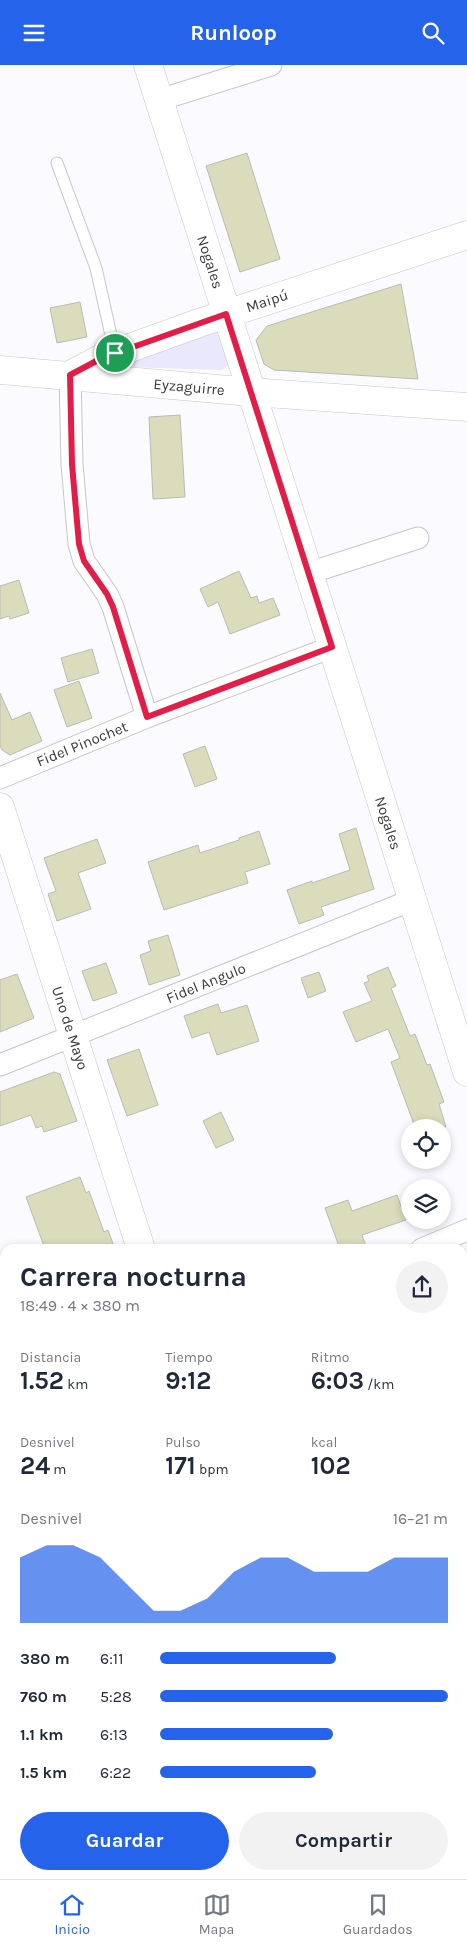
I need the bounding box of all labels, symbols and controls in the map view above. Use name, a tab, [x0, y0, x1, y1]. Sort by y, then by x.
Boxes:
icon: menu	[20, 19, 48, 47]
icon: search	[419, 19, 447, 47]
text: Runloop	[190, 20, 277, 46]
street label: Nogales	[193, 233, 227, 291]
street label: Maipú	[244, 286, 290, 316]
pin	[94, 332, 136, 374]
icon: arrive	[101, 339, 129, 367]
street label: Eyzaguirre	[153, 375, 225, 399]
street label: Fidel Pinochet	[34, 717, 131, 770]
street label: Nogales	[371, 794, 405, 852]
street label: Fidel Angulo	[164, 959, 248, 1007]
street label: Uno de Mayo	[48, 984, 92, 1072]
map controls	[401, 1119, 451, 1229]
button: locate	[401, 1119, 451, 1169]
button: layers	[401, 1179, 451, 1229]
text: Carrera nocturna	[20, 1260, 247, 1293]
button: share	[396, 1261, 448, 1313]
text: 18:49 · 4 × 380 m	[20, 1296, 140, 1315]
text: Distancia	[20, 1349, 81, 1366]
text: Tiempo	[165, 1349, 213, 1366]
text: Ritmo	[311, 1349, 349, 1366]
text: 1.52	[20, 1366, 64, 1395]
text: 9:12	[165, 1366, 211, 1395]
text: 6:03	[311, 1366, 364, 1395]
text: km	[64, 1376, 88, 1393]
text: /km	[364, 1376, 394, 1393]
text: Desnivel	[20, 1434, 75, 1451]
text: Pulso	[165, 1434, 200, 1451]
text: kcal	[311, 1434, 337, 1451]
text: 24	[20, 1451, 50, 1480]
text: 171	[165, 1451, 196, 1480]
text: 102	[311, 1451, 351, 1480]
text: m	[50, 1461, 66, 1478]
text: bpm	[196, 1461, 229, 1478]
text: Desnivel	[20, 1509, 82, 1528]
text: 16–21 m	[393, 1509, 448, 1528]
text: 380 m	[20, 1649, 70, 1668]
text: 6:11	[100, 1649, 123, 1668]
text: 760 m	[20, 1687, 67, 1706]
text: 5:28	[100, 1687, 132, 1706]
text: 1.1 km	[20, 1725, 64, 1744]
text: 6:13	[100, 1725, 128, 1744]
text: 1.5 km	[20, 1763, 67, 1782]
text: 6:22	[100, 1763, 131, 1782]
button: Guardar	[20, 1812, 229, 1870]
button: Compartir	[239, 1812, 448, 1870]
tab: Inicio	[54, 1891, 90, 1938]
tab: Mapa	[199, 1891, 234, 1938]
tab: Guardados	[343, 1891, 413, 1938]

